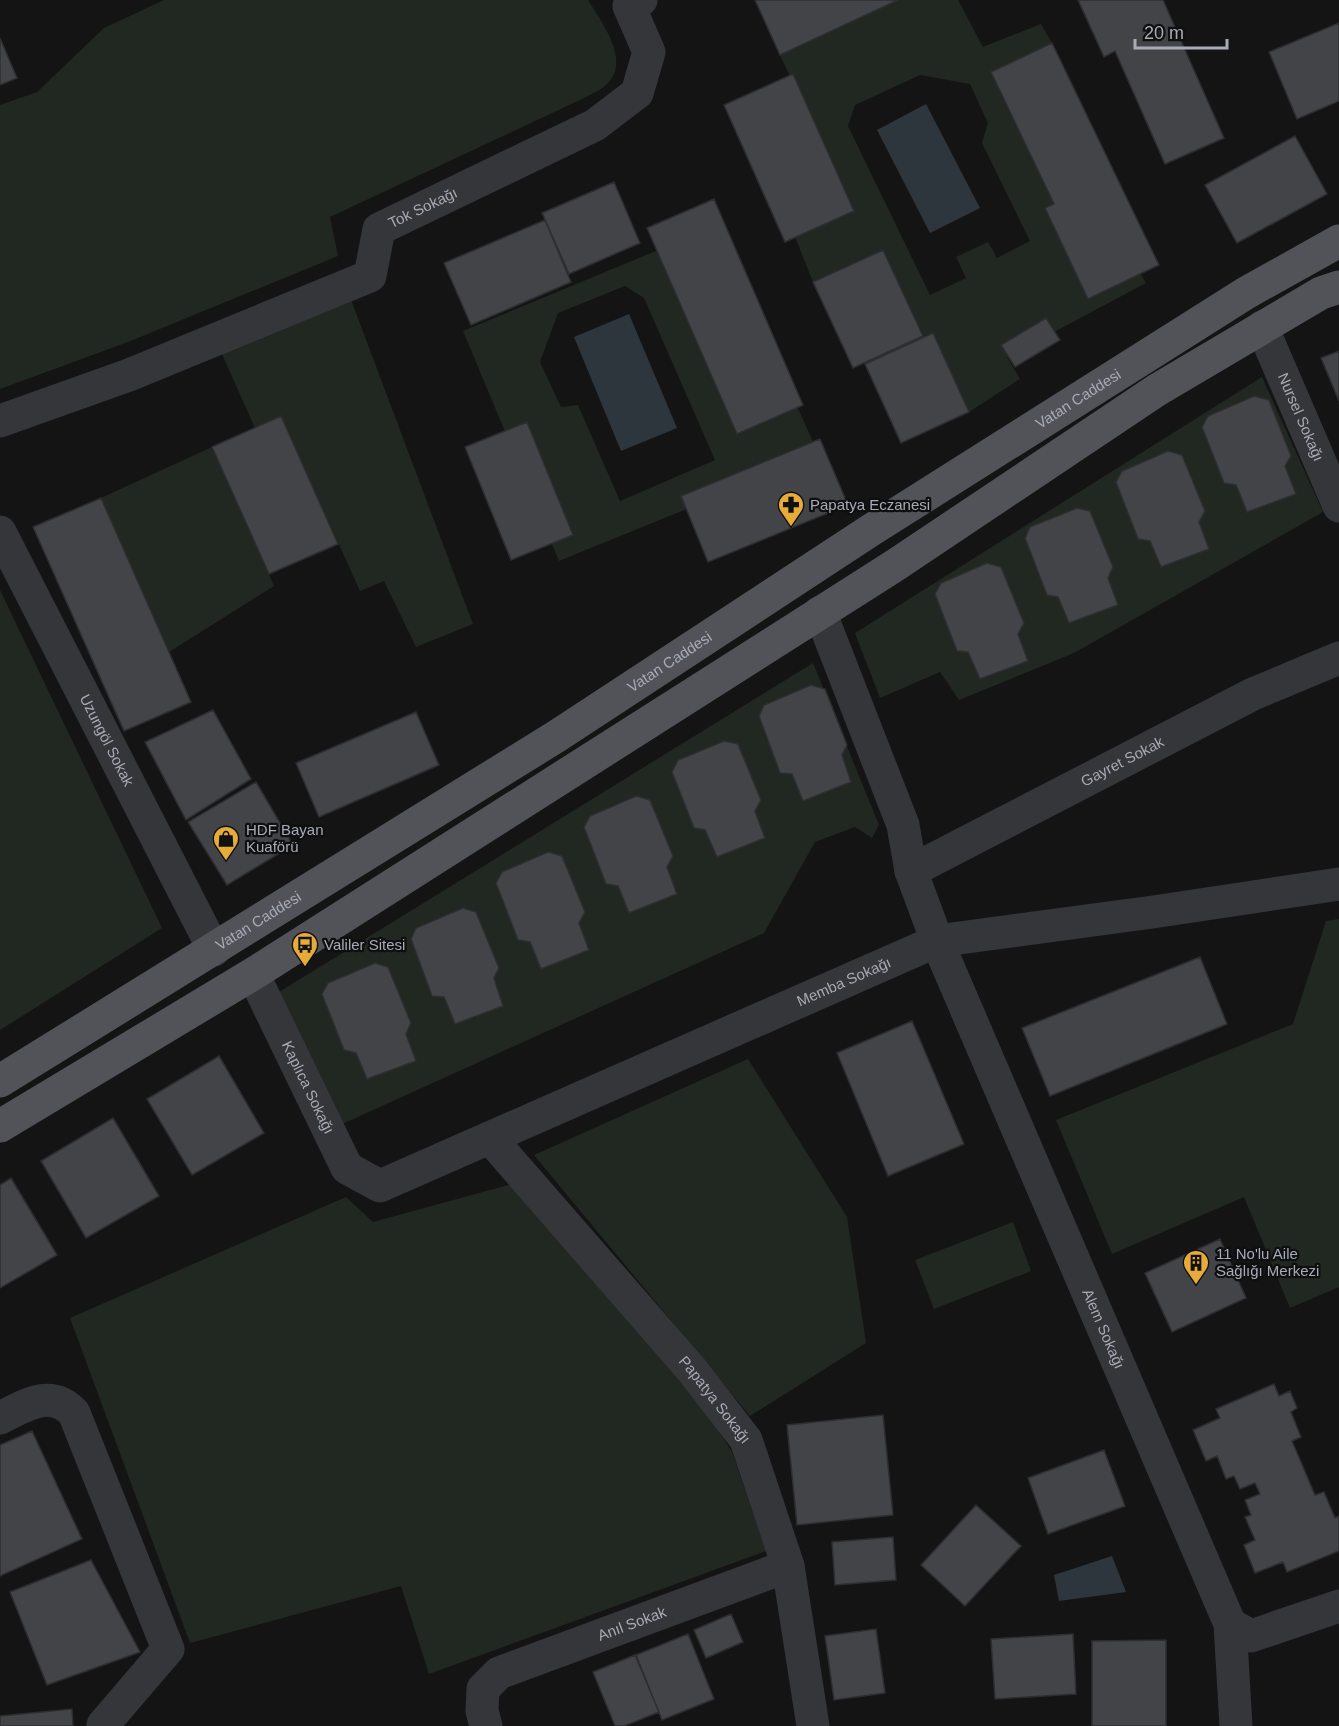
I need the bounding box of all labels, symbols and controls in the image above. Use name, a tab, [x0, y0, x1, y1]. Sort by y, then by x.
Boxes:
scale bar	[1135, 12, 1226, 50]
text: 20 m	[1144, 23, 1184, 43]
street label: Tok Sokağı	[385, 184, 460, 231]
street label: Vatan Caddesi	[1032, 365, 1124, 432]
street label: Nursel Sokağı	[1275, 370, 1328, 463]
pharmacy icon: Papatya Eczanesi	[776, 490, 806, 528]
place label: Papatya Eczanesi	[810, 496, 930, 513]
street label: Vatan Caddesi	[624, 628, 715, 695]
street label: Uzungöl Sokak	[77, 691, 138, 789]
street label: Gayret Sokak	[1078, 732, 1167, 790]
place label: HDF Bayan Kuaförü	[246, 821, 324, 855]
shop icon: HDF Bayan Kuaförü	[211, 824, 241, 862]
street label: Vatan Caddesi	[212, 888, 304, 953]
bus stop icon: Valiler Sitesi	[290, 930, 320, 968]
place label: Valiler Sitesi	[324, 936, 405, 953]
street label: Memba Sokağı	[794, 953, 893, 1010]
street label: Kaplıca Sokağı	[279, 1038, 338, 1136]
place label: 11 No'lu Aile Sağlığı Merkezi	[1216, 1245, 1319, 1279]
building icon: 11 No'lu Aile Sağlığı Merkezi	[1181, 1248, 1211, 1286]
street label: Alem Sokağı	[1079, 1286, 1128, 1371]
street label: Papatya Sokağı	[676, 1352, 754, 1446]
street label: Anıl Sokak	[595, 1603, 669, 1644]

